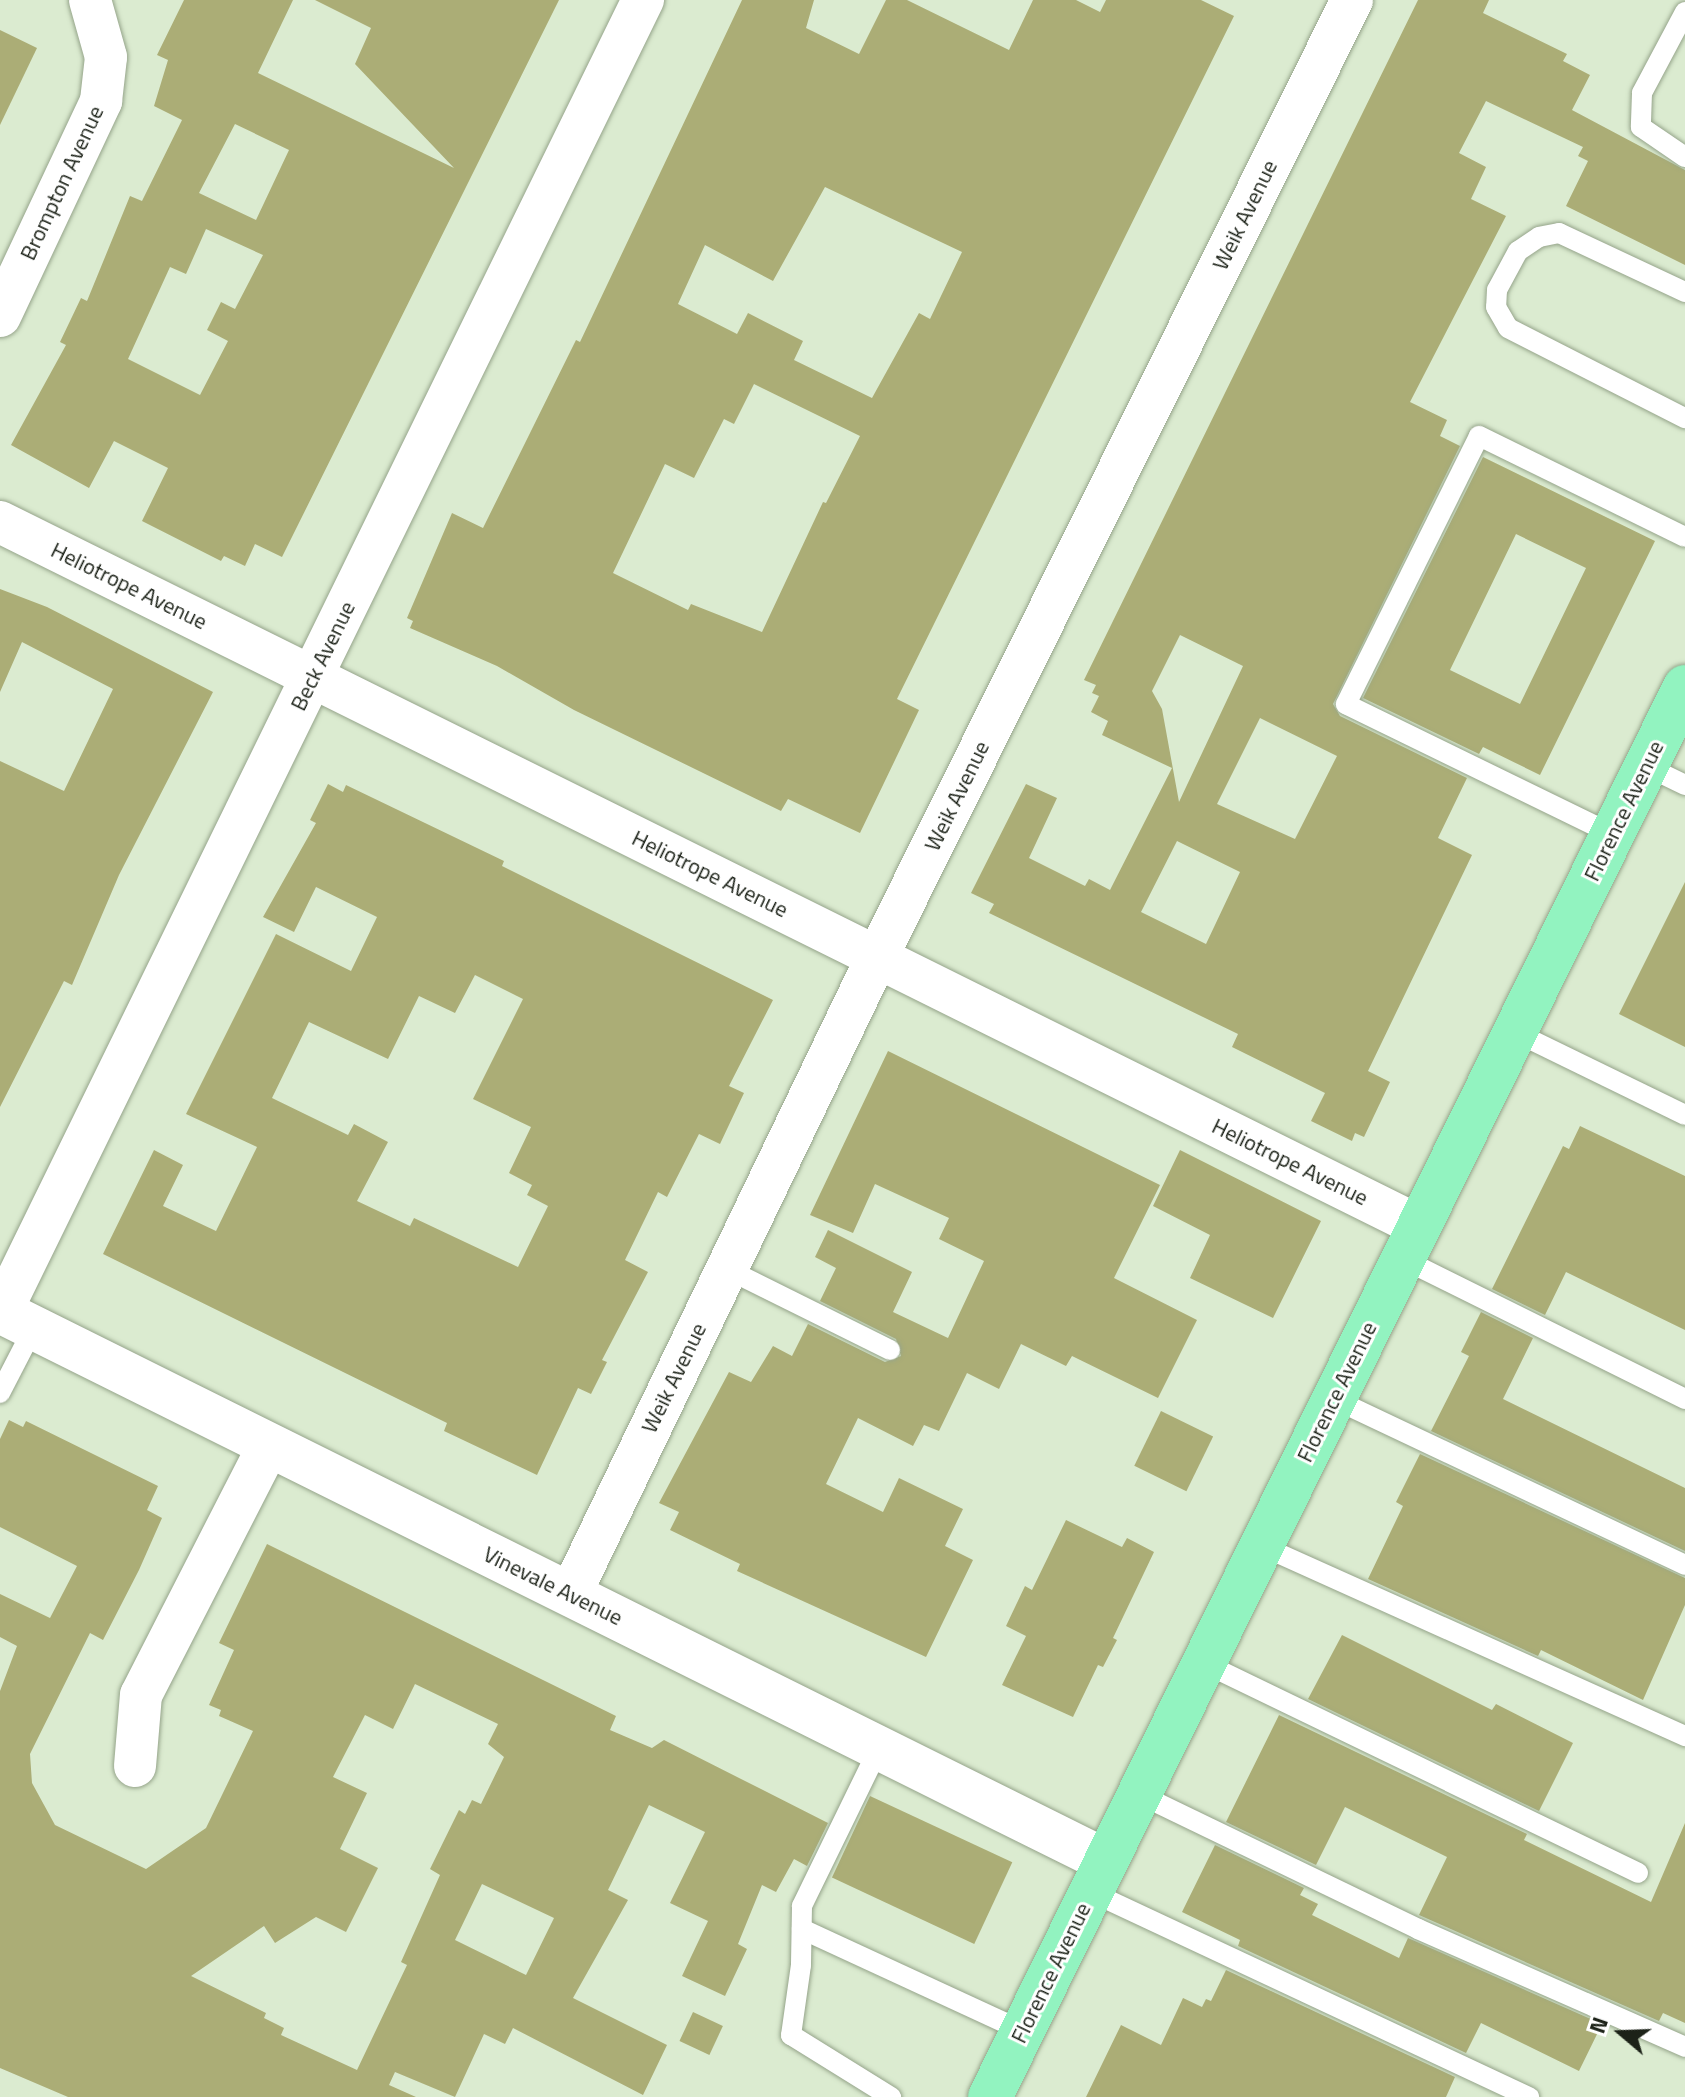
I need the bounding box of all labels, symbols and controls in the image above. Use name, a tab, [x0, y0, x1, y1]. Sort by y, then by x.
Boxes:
street label: Brompton Avenue	[15, 102, 109, 264]
street label: Weik Avenue	[1207, 156, 1283, 274]
street label: Heliotrope Avenue	[47, 537, 211, 635]
street label: Beck Avenue	[285, 597, 361, 715]
street label: Weik Avenue	[919, 737, 995, 855]
street label: Florence Avenue	[1579, 737, 1669, 885]
street label: Heliotrope Avenue	[628, 825, 792, 923]
street label: Heliotrope Avenue	[1208, 1113, 1372, 1211]
street label: Florence Avenue	[1292, 1318, 1382, 1466]
street label: Weik Avenue	[636, 1319, 712, 1437]
street label: Vinevale Avenue	[479, 1541, 627, 1631]
street label: Florence Avenue	[1006, 1899, 1096, 2047]
north arrow	[1581, 1993, 1661, 2073]
text: N	[1580, 2012, 1617, 2038]

